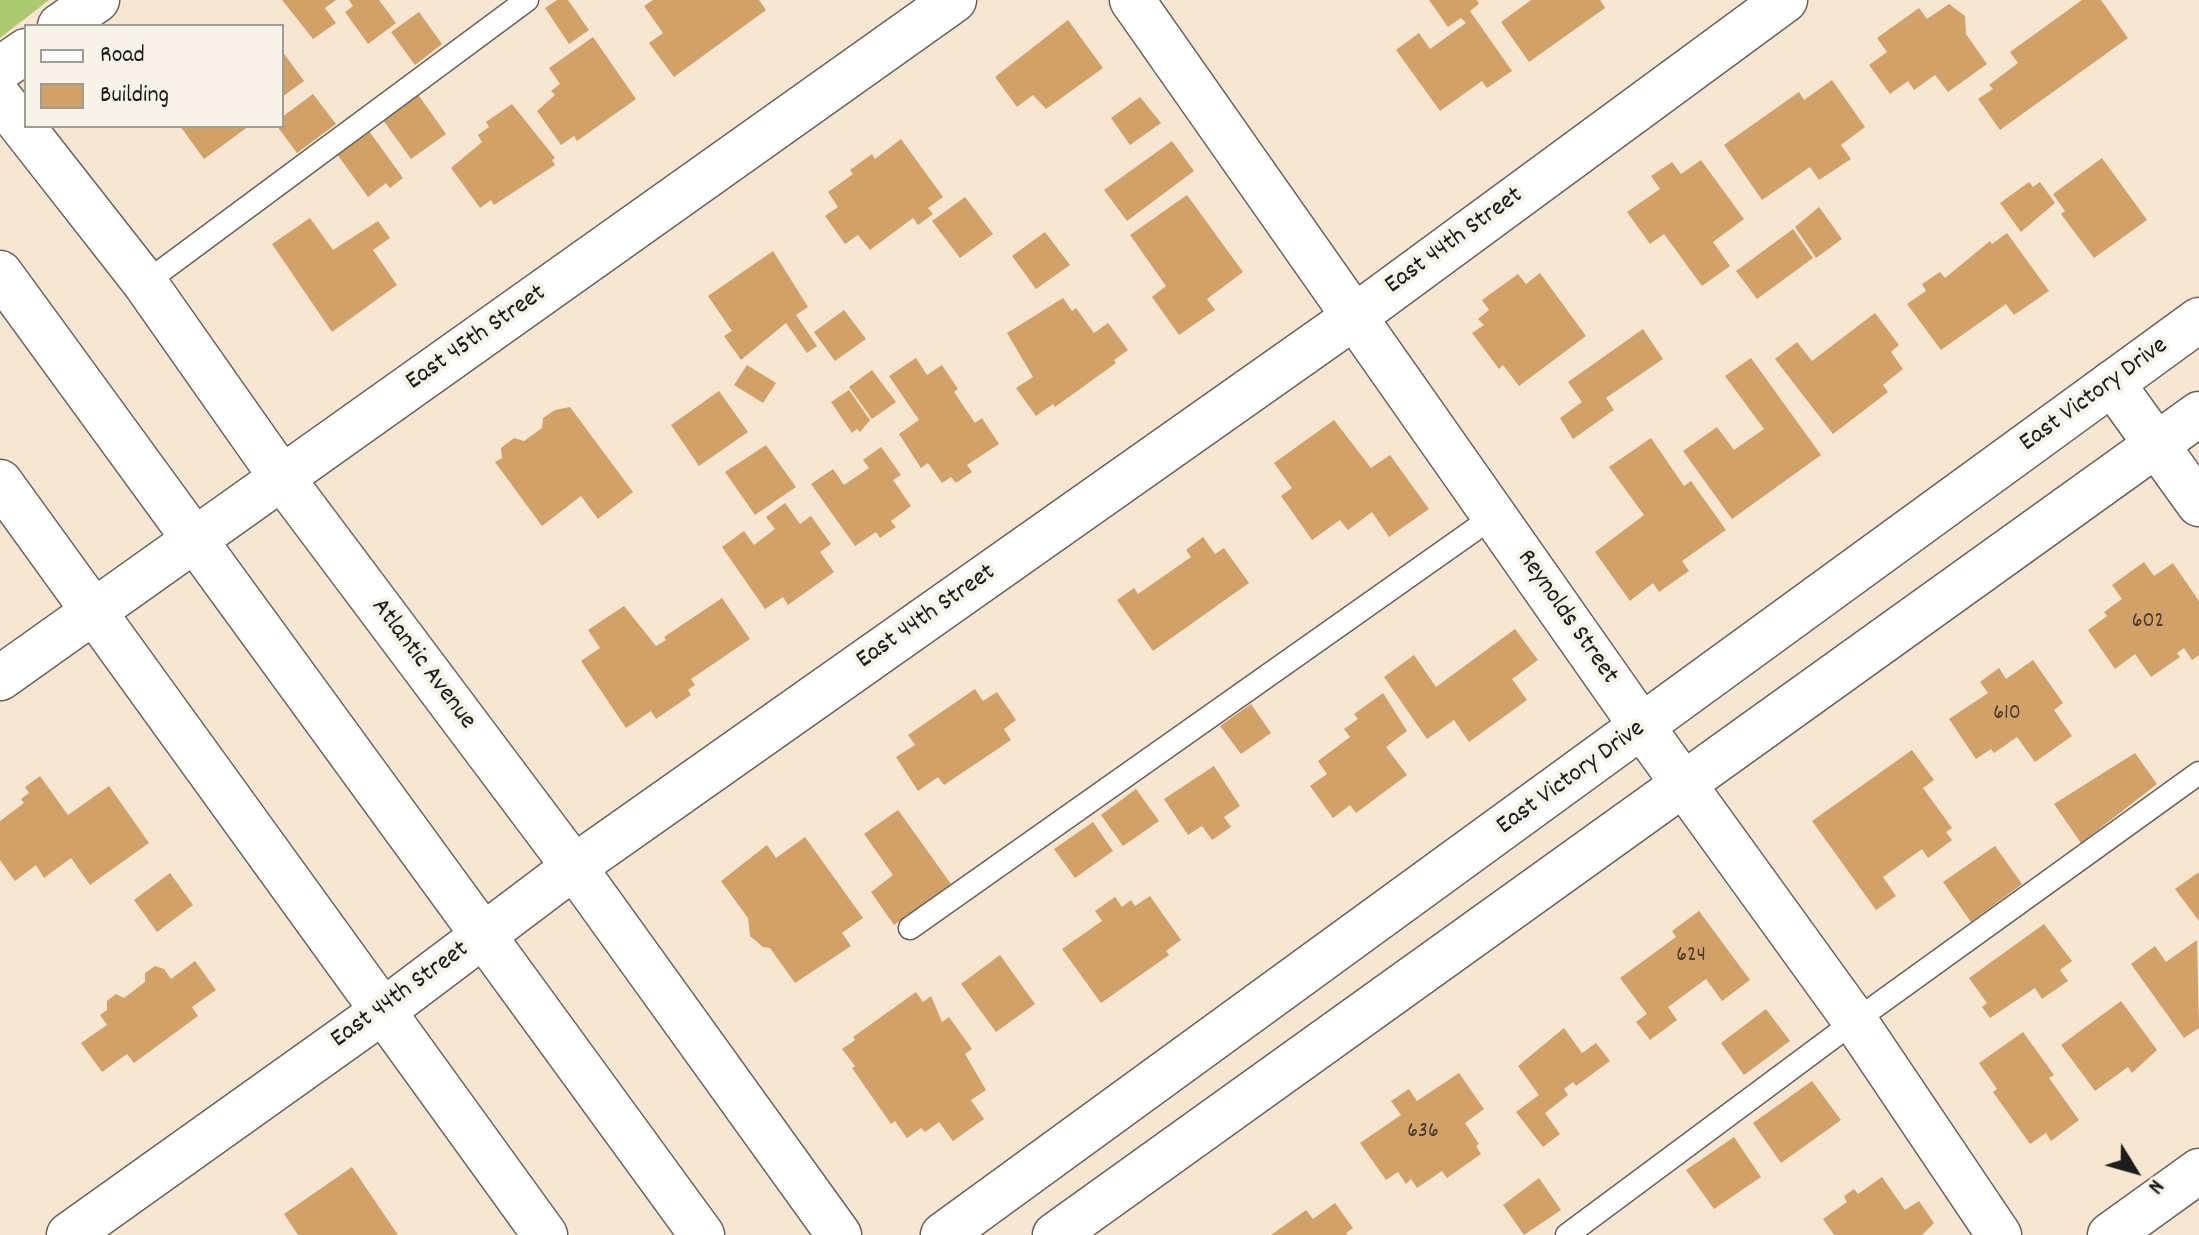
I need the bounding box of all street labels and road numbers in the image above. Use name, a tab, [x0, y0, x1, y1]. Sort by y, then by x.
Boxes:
street label: East 44th Street	[1380, 182, 1530, 302]
street label: East 45th Street	[401, 279, 553, 399]
street label: East Victory Drive	[2015, 332, 2175, 460]
street label: Reynolds Street	[1508, 545, 1624, 691]
street label: East 44th Street	[851, 559, 1003, 677]
street label: Atlantic Avenue	[363, 593, 481, 737]
street label: East Victory Drive	[1492, 715, 1652, 843]
street label: East 44th Street	[326, 936, 476, 1056]

